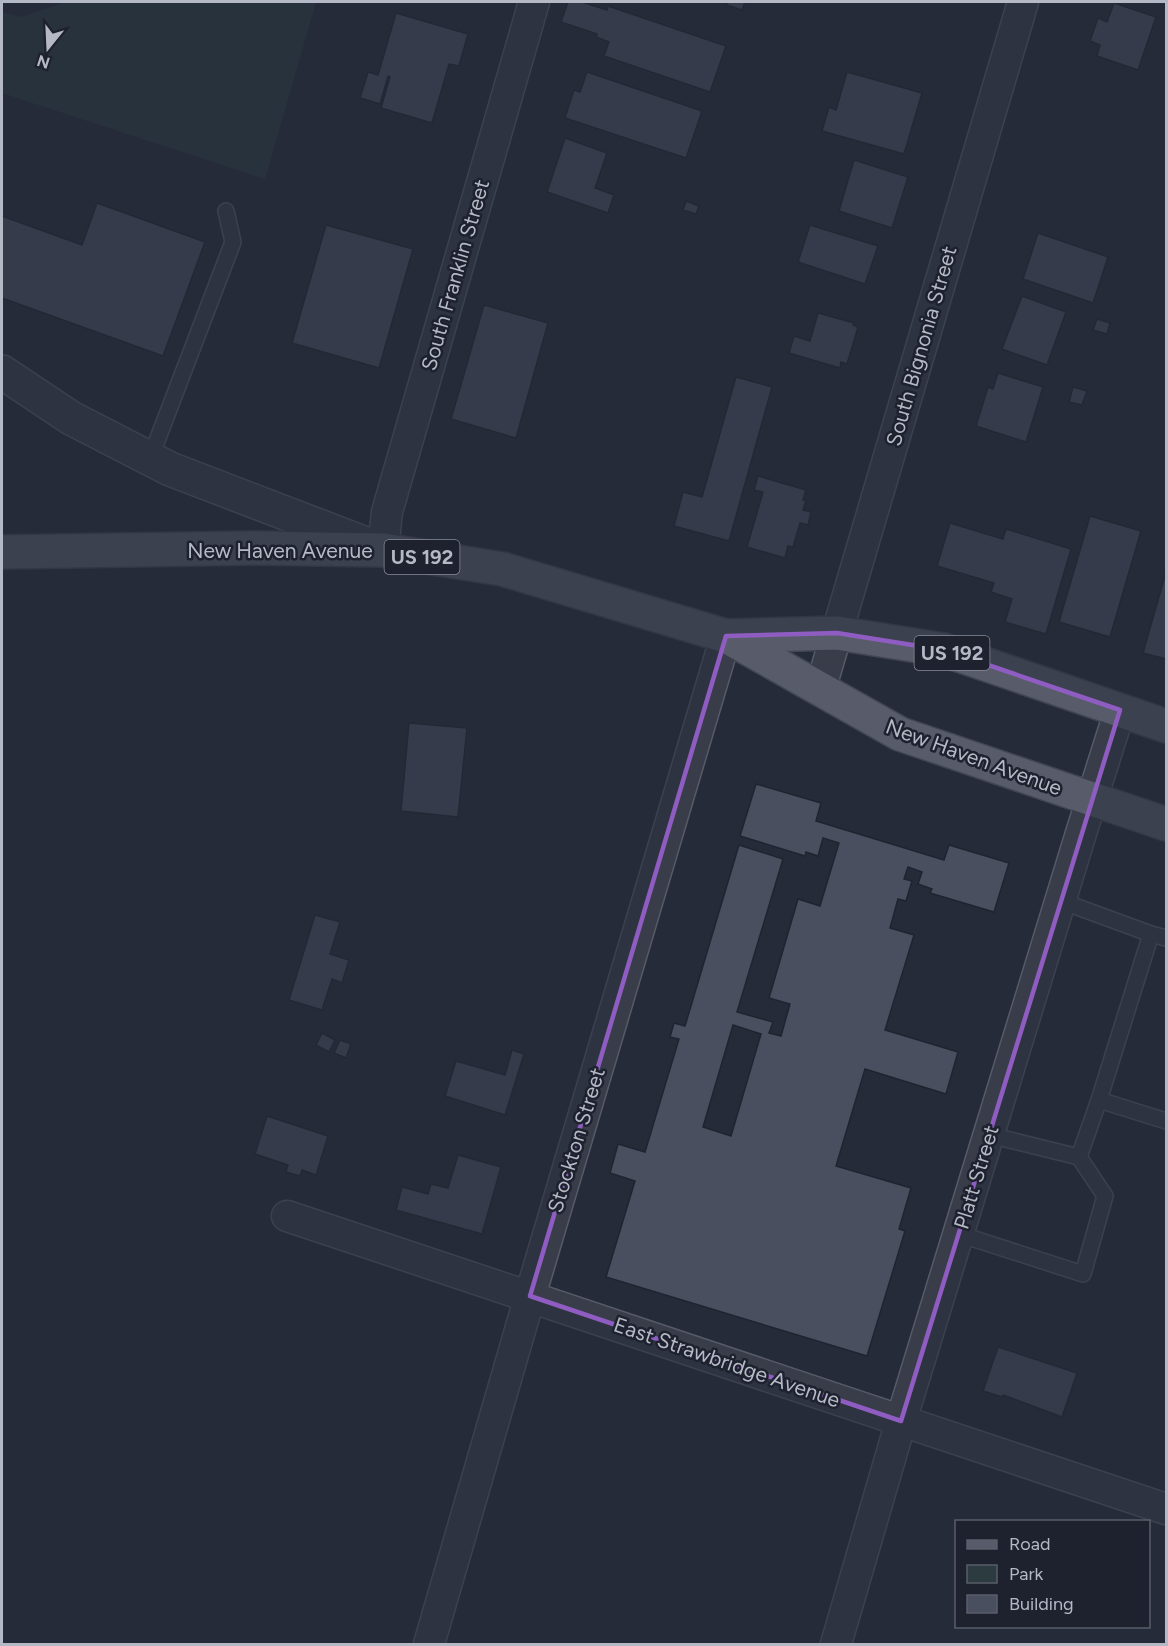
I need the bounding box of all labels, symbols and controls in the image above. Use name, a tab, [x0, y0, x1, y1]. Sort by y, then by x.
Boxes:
north arrow	[18, 18, 78, 78]
text: N	[35, 51, 52, 73]
street label: South Franklin Street	[416, 176, 494, 373]
street label: South Bignonia Street	[880, 243, 962, 449]
street label: New Haven Avenue	[187, 538, 373, 563]
road number: US 192	[384, 540, 460, 574]
road number: US 192	[914, 636, 990, 670]
street label: New Haven Avenue	[883, 714, 1065, 800]
street label: Stockton Street	[542, 1064, 610, 1216]
street label: Platt Street	[948, 1122, 1004, 1232]
street label: East Strawbridge Avenue	[611, 1312, 843, 1412]
legend	[955, 1520, 1150, 1628]
text: Road	[1009, 1533, 1050, 1555]
text: Park	[1009, 1563, 1044, 1585]
text: Building	[1009, 1593, 1074, 1615]

